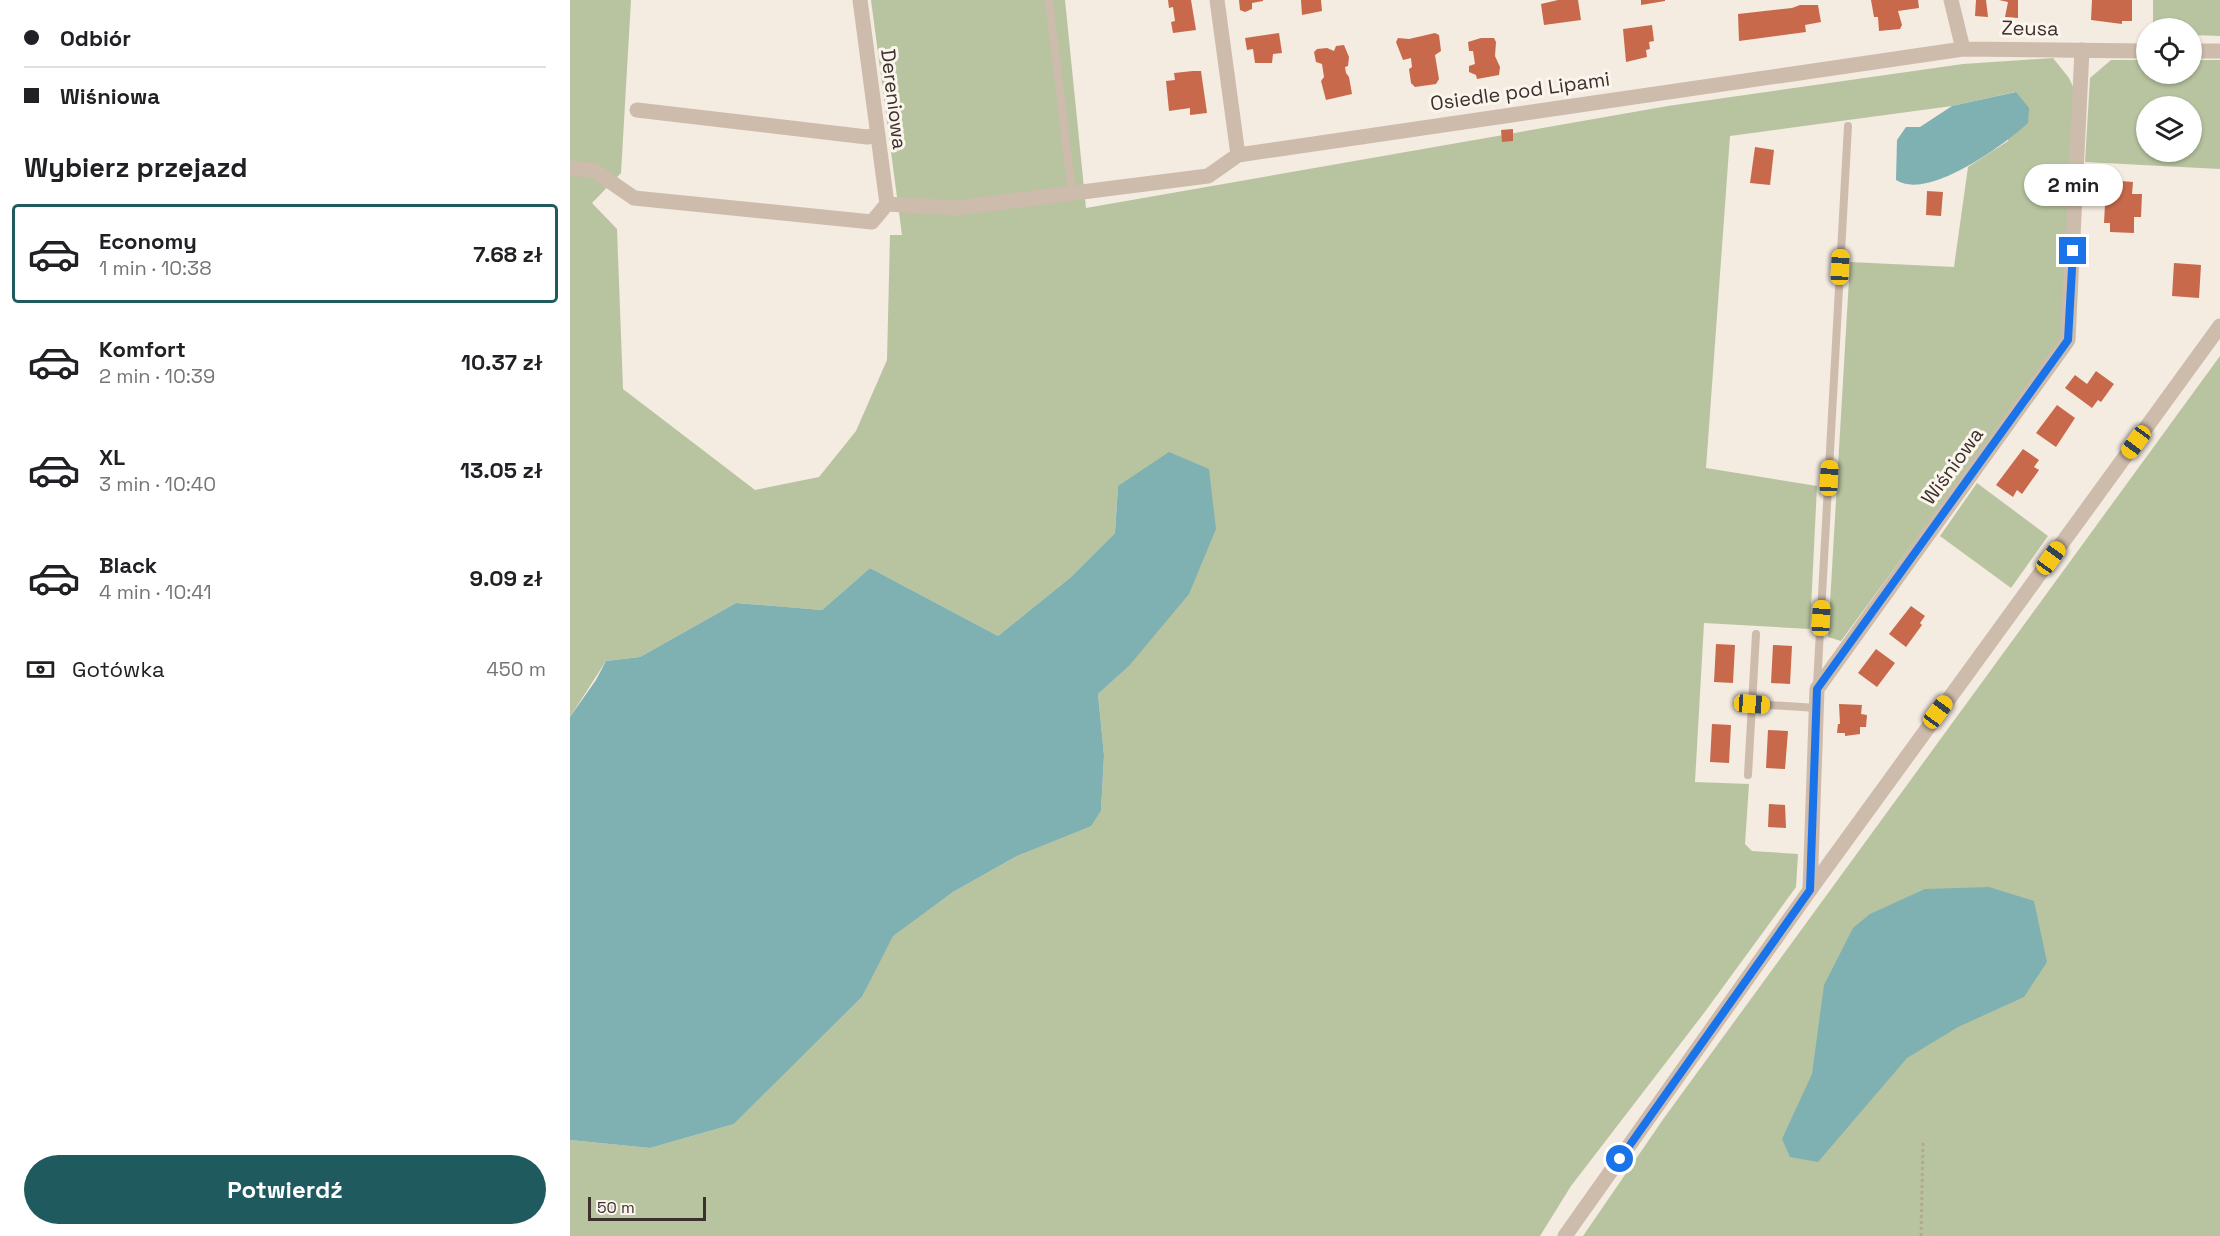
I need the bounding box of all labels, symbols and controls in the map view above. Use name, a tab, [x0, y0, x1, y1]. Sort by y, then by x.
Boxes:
street label: Zeusa	[2001, 15, 2059, 41]
map controls	[2136, 18, 2202, 162]
button: locate	[2136, 18, 2202, 84]
text: Odbiór	[60, 24, 131, 52]
street label: Dereniowa	[875, 47, 913, 151]
street label: Osiedle pod Lipami	[1429, 66, 1611, 116]
text: Wiśniowa	[60, 82, 160, 110]
button: layers	[2136, 96, 2202, 162]
text: Wybierz przejazd	[24, 150, 248, 185]
callout: 2 min	[2024, 164, 2122, 206]
text: 2 min	[2048, 172, 2099, 198]
icon: car	[27, 227, 81, 281]
text: Economy	[99, 227, 197, 255]
route end	[2059, 237, 2086, 264]
text: 7.68 zł	[473, 240, 543, 268]
car	[1830, 249, 1850, 285]
text: 1 min · 10:38	[99, 255, 212, 281]
icon: car	[27, 335, 81, 389]
text: Komfort	[99, 335, 186, 363]
text: 10.37 zł	[461, 348, 543, 376]
text: 2 min · 10:39	[99, 363, 215, 389]
street label: Wiśniowa	[1915, 422, 1989, 510]
car	[2118, 422, 2154, 462]
icon: car	[27, 443, 81, 497]
text: XL	[99, 443, 125, 471]
text: 13.05 zł	[460, 456, 543, 484]
car	[1819, 460, 1839, 496]
text: 3 min · 10:40	[99, 471, 216, 497]
car	[2033, 538, 2069, 578]
icon: car	[27, 551, 81, 605]
text: Black	[99, 551, 157, 579]
text: 9.09 zł	[470, 564, 543, 592]
text: 4 min · 10:41	[99, 579, 212, 605]
car	[1811, 600, 1831, 636]
icon: cash	[24, 653, 57, 686]
text: Gotówka	[72, 655, 165, 683]
text: 450 m	[486, 656, 546, 682]
car	[1920, 692, 1956, 732]
car	[1733, 694, 1771, 714]
route start	[1606, 1145, 1633, 1172]
button: Potwierdź	[24, 1155, 546, 1224]
scale bar	[588, 1194, 706, 1222]
text: 50 m	[597, 1197, 635, 1218]

